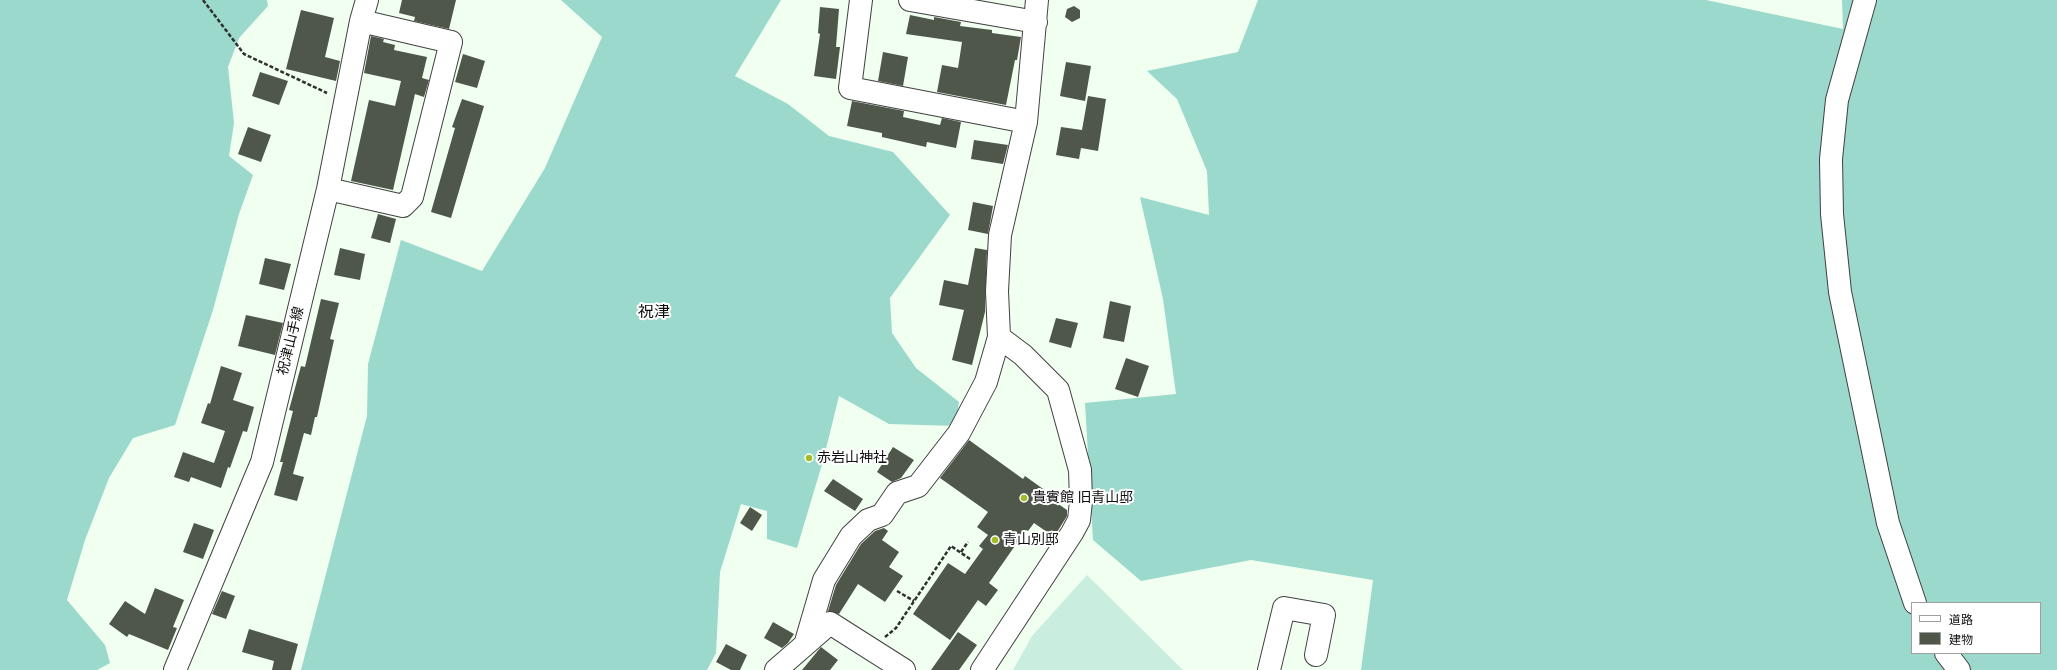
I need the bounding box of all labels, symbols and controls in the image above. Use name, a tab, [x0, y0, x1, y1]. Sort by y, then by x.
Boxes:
district label: 祝津	[638, 302, 670, 322]
street label: 祝津山手線	[274, 305, 308, 377]
place label: 赤岩山神社	[817, 450, 887, 466]
marker: 赤岩山神社	[804, 453, 814, 463]
place label: 貴賓館 旧青山邸	[1032, 490, 1133, 506]
marker: 貴賓館 旧青山邸	[1019, 493, 1029, 503]
place label: 青山別邸	[1003, 532, 1059, 548]
marker: 青山別邸	[990, 535, 1000, 545]
legend	[1911, 602, 2041, 654]
text: 道路	[1949, 612, 1973, 627]
text: 建物	[1949, 632, 1973, 647]

